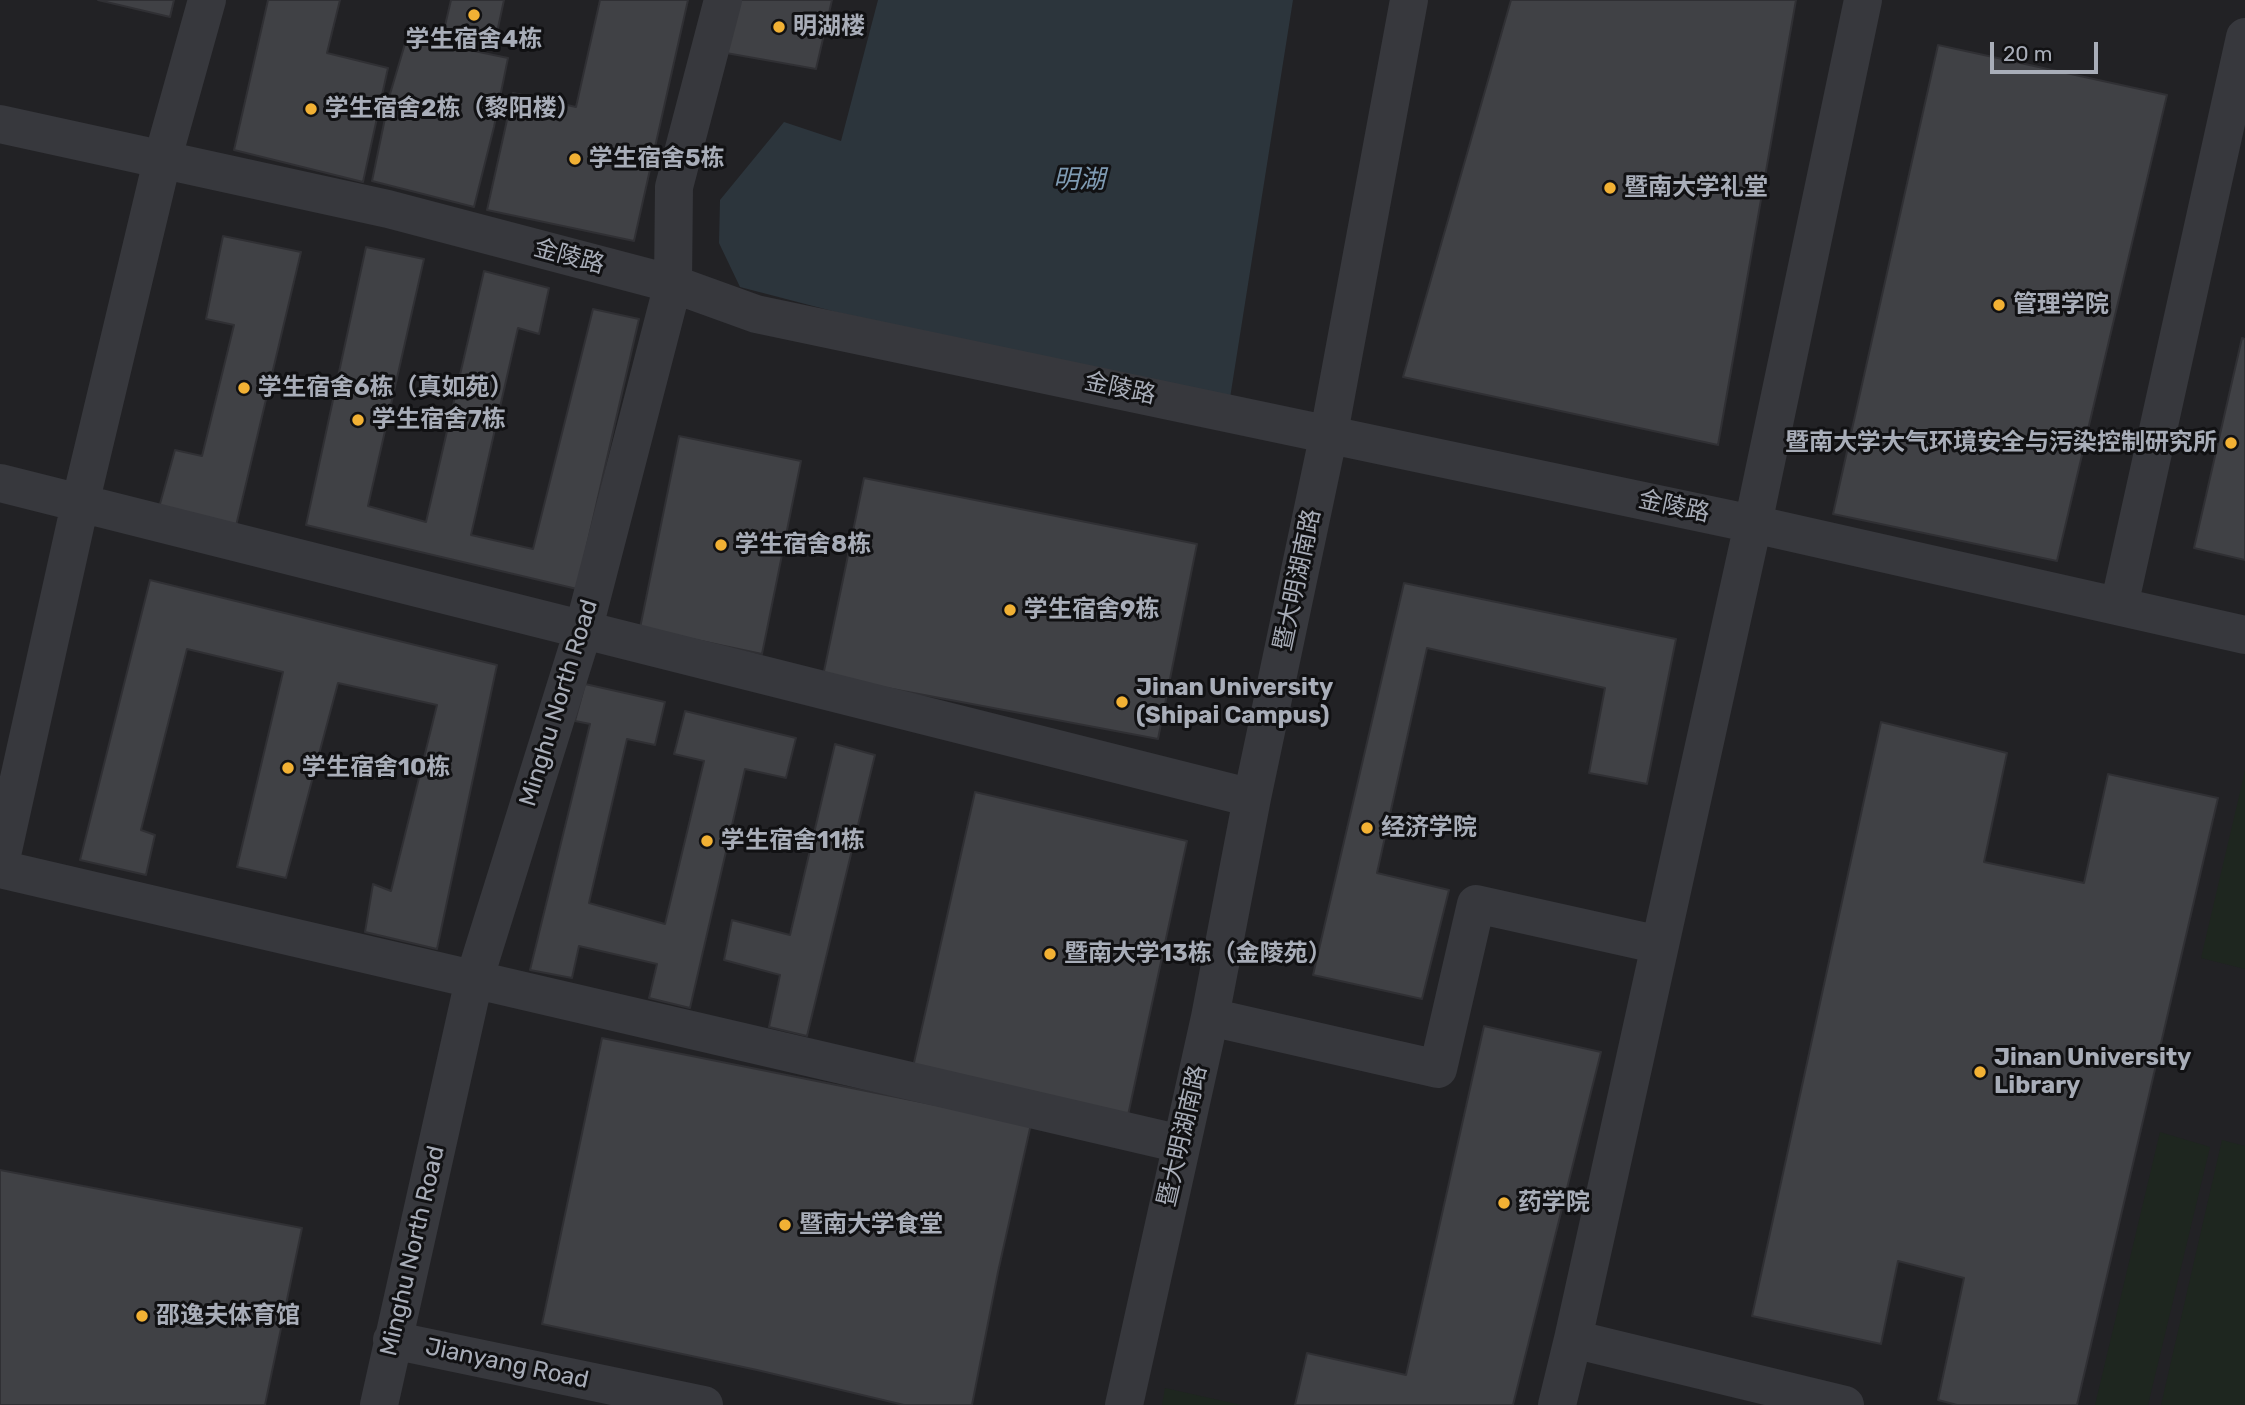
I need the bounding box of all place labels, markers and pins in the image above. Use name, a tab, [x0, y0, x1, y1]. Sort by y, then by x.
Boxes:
marker: 学生宿舍4栋	[466, 7, 482, 23]
place label: 明湖楼	[793, 13, 865, 41]
marker: 明湖楼	[771, 19, 787, 35]
place label: 学生宿舍4栋	[406, 26, 542, 54]
place label: 学生宿舍2栋（黎阳楼）	[325, 95, 581, 123]
marker: 学生宿舍2栋（黎阳楼）	[303, 101, 319, 117]
place label: 学生宿舍5栋	[589, 145, 725, 173]
marker: 学生宿舍5栋	[567, 151, 583, 167]
place label: 暨南大学礼堂	[1624, 174, 1768, 202]
marker: 暨南大学礼堂	[1602, 180, 1618, 196]
place label: 管理学院	[2013, 291, 2109, 319]
marker: 管理学院	[1991, 297, 2007, 313]
place label: 学生宿舍6栋（真如苑）	[258, 374, 514, 402]
marker: 学生宿舍6栋（真如苑）	[236, 380, 252, 396]
place label: 学生宿舍7栋	[372, 406, 506, 434]
marker: 学生宿舍7栋	[350, 412, 366, 428]
place label: 暨南大学大气环境安全与污染控制研究所	[1785, 429, 2217, 457]
marker: 暨南大学大气环境安全与污染控制研究所	[2223, 435, 2239, 451]
place label: 学生宿舍8栋	[735, 531, 871, 559]
marker: 学生宿舍8栋	[713, 537, 729, 553]
place label: 学生宿舍9栋	[1024, 596, 1159, 624]
marker: 学生宿舍9栋	[1002, 602, 1018, 618]
place label: Jinan University (Shipai Campus)	[1136, 674, 1333, 730]
marker: Jinan University (Shipai Campus)	[1114, 694, 1130, 710]
place label: 学生宿舍10栋	[302, 754, 450, 782]
marker: 学生宿舍10栋	[280, 760, 296, 776]
place label: 经济学院	[1381, 814, 1477, 842]
marker: 经济学院	[1359, 820, 1375, 836]
place label: 学生宿舍11栋	[721, 827, 865, 855]
marker: 学生宿舍11栋	[699, 833, 715, 849]
place label: 暨南大学13栋（金陵苑）	[1064, 940, 1332, 968]
marker: 暨南大学13栋（金陵苑）	[1042, 946, 1058, 962]
place label: Jinan University Library	[1994, 1044, 2191, 1100]
marker: Jinan University Library	[1972, 1064, 1988, 1080]
place label: 药学院	[1518, 1189, 1590, 1217]
marker: 药学院	[1496, 1195, 1512, 1211]
place label: 暨南大学食堂	[799, 1211, 943, 1239]
marker: 暨南大学食堂	[777, 1217, 793, 1233]
place label: 邵逸夫体育馆	[156, 1302, 300, 1330]
marker: 邵逸夫体育馆	[134, 1308, 150, 1324]

